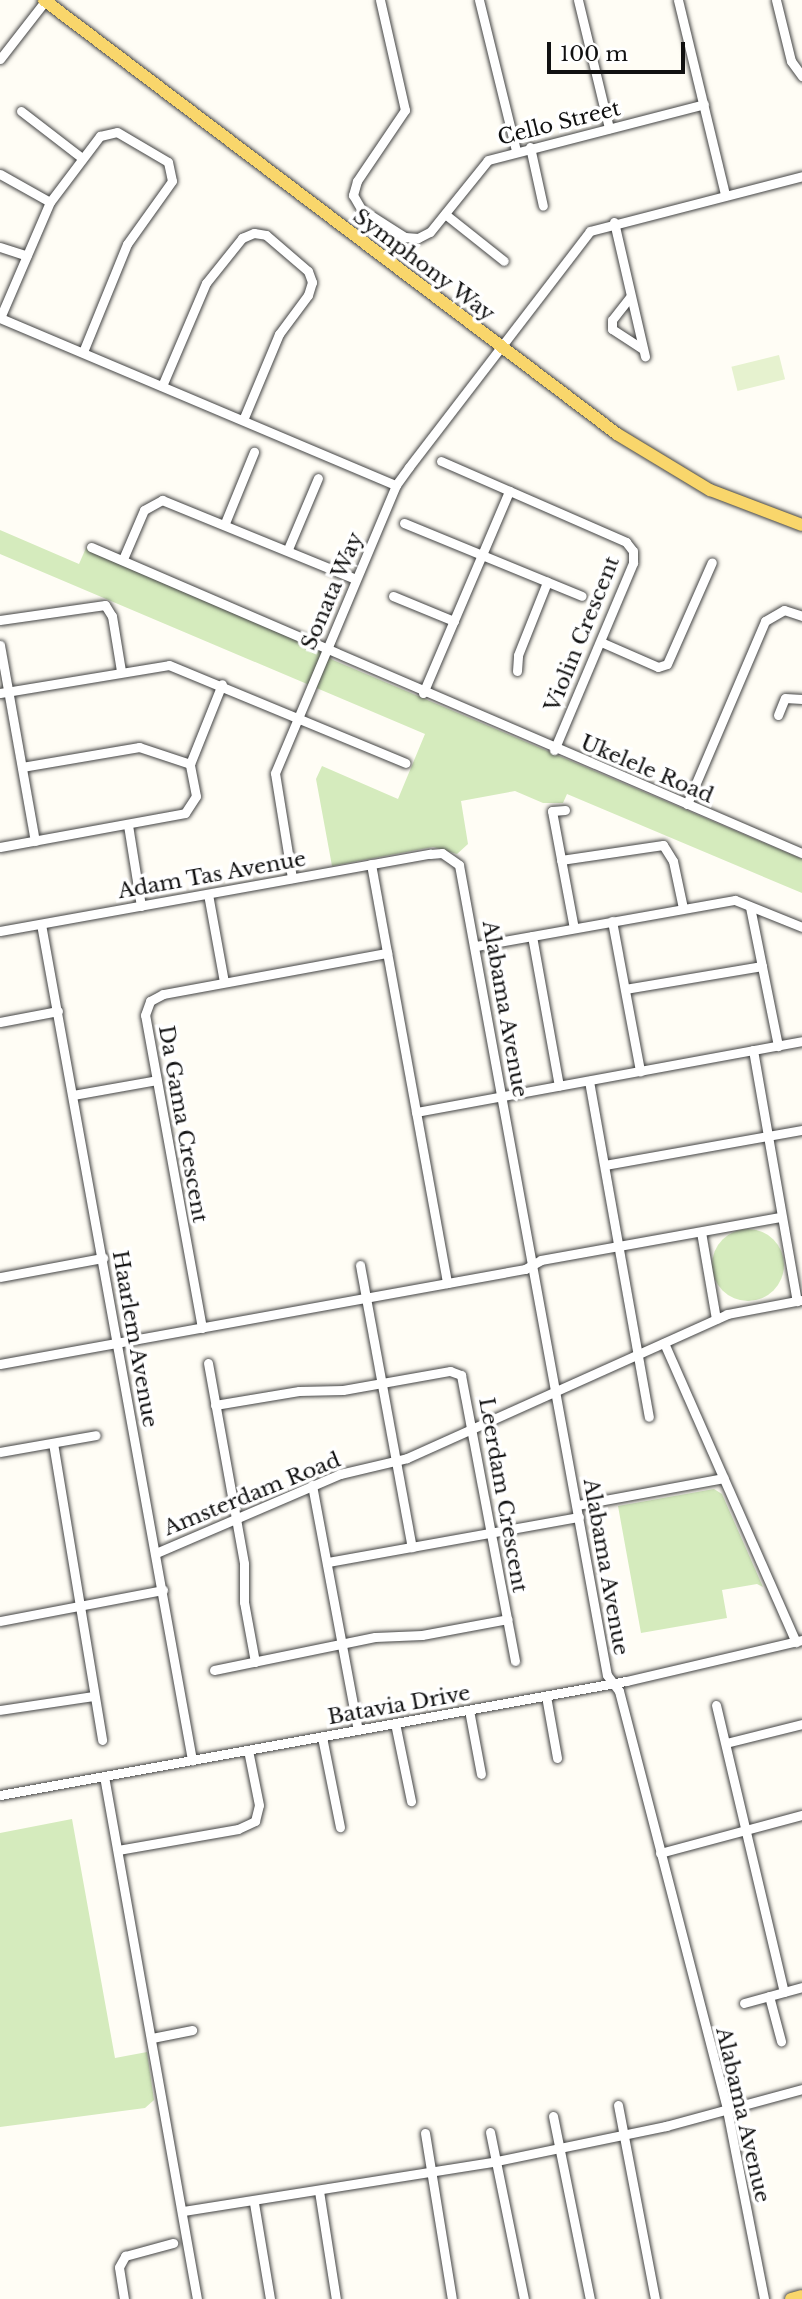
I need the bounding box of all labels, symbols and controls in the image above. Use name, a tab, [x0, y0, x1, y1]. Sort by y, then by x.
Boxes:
scale bar	[550, 28, 688, 72]
text: 100 m	[560, 41, 628, 67]
street label: Cello Street	[495, 96, 623, 150]
street label: Symphony Way	[348, 203, 500, 327]
street label: Sonata Way	[296, 528, 368, 654]
street label: Violin Crescent	[539, 553, 625, 715]
street label: Ukelele Road	[577, 730, 717, 808]
street label: Adam Tas Avenue	[115, 846, 309, 904]
street label: Alabama Avenue	[477, 918, 533, 1100]
street label: Da Gama Crescent	[153, 1023, 213, 1225]
street label: Haarlem Avenue	[107, 1248, 163, 1430]
street label: Leerdam Crescent	[473, 1396, 533, 1594]
street label: Amsterdam Road	[160, 1447, 344, 1541]
street label: Alabama Avenue	[578, 1476, 634, 1658]
street label: Batavia Drive	[326, 1680, 472, 1730]
street label: Alabama Avenue	[710, 2024, 776, 2206]

